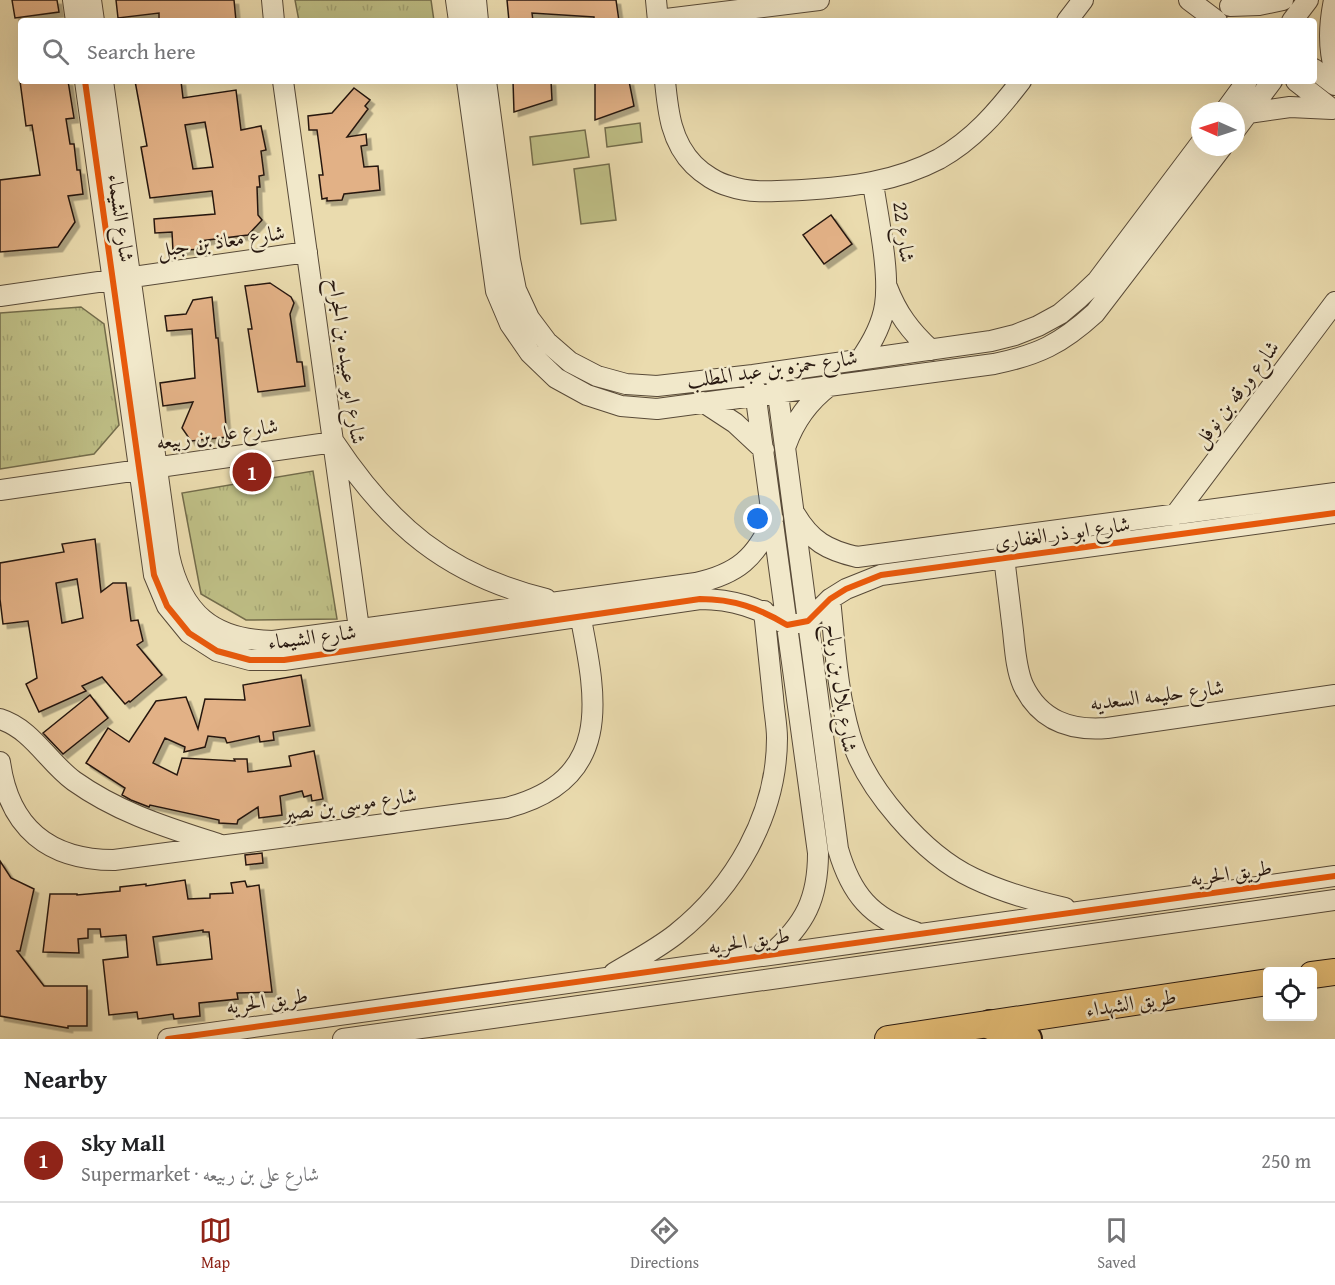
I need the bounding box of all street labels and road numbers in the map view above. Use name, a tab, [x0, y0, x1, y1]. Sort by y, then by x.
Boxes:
street label: شارع الشيماء	[97, 172, 143, 265]
street label: شارع 22	[882, 200, 924, 265]
street label: شارع معاذ بن جبل	[155, 216, 287, 268]
street label: شارع ابو عبيده بن الجراح	[317, 276, 375, 447]
street label: شارع ورقه بن نوفل	[1185, 333, 1289, 456]
street label: شارع حمزه بن عبد المطلب	[685, 341, 860, 399]
street label: شارع على بن ربيعه	[154, 410, 280, 460]
street label: شارع ابو ذر الغفارى	[992, 508, 1132, 560]
street label: شارع الشيماء	[266, 616, 358, 660]
street label: شارع بلال بن رباح	[813, 621, 866, 755]
street label: شارع حليمه السعديه	[1088, 671, 1226, 721]
street label: شارع موسى بن نصير	[279, 779, 419, 831]
street label: طريق الحريه	[1188, 851, 1274, 894]
street label: طريق الحريه	[706, 919, 792, 962]
street label: طريق الحريه	[224, 979, 310, 1022]
street label: طريق الشهداء	[1083, 980, 1178, 1025]

